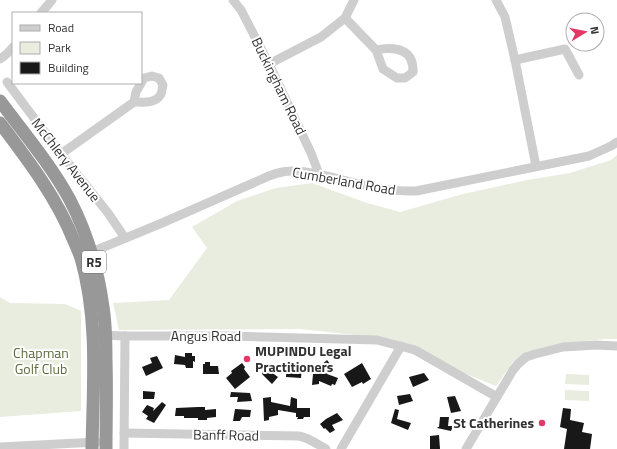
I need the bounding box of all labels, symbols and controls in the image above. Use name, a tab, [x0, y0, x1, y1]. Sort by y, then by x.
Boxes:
legend	[12, 12, 142, 84]
north arrow	[565, 12, 605, 52]
text: Road	[48, 18, 74, 37]
text: N	[586, 25, 603, 35]
street label: Buckingham Road	[247, 33, 312, 138]
text: Park	[48, 38, 71, 57]
text: Building	[48, 58, 89, 77]
street label: McChlery Avenue	[27, 113, 106, 206]
street label: Cumberland Road	[291, 161, 397, 200]
road number: R5	[82, 251, 106, 273]
street label: Angus Road	[171, 325, 241, 346]
place label: MUPINDU Legal Practitioners	[255, 340, 351, 377]
park label: Chapman Golf Club	[13, 342, 69, 379]
marker: MUPINDU Legal Practitioners	[242, 354, 252, 364]
place label: St Catherines	[453, 412, 534, 433]
marker: St Catherines	[537, 418, 547, 428]
street label: Banff Road	[193, 423, 259, 446]

